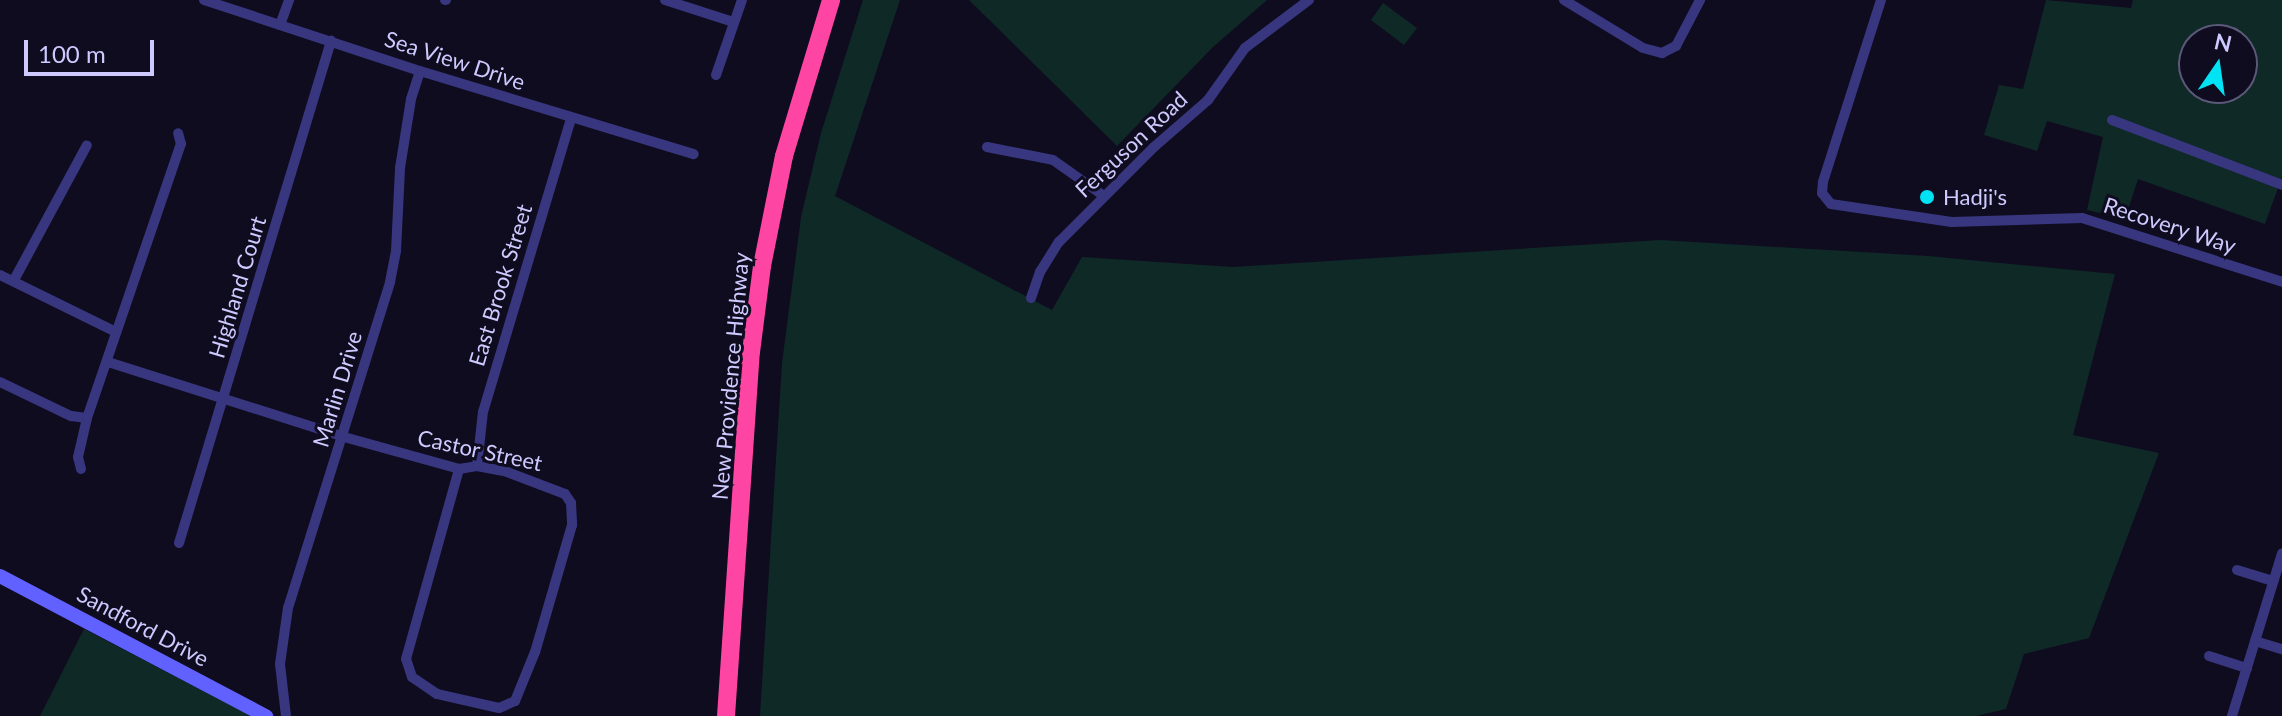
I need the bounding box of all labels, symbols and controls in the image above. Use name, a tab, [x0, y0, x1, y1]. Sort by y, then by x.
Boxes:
scale bar	[28, 24, 158, 74]
north arrow	[2178, 24, 2258, 104]
street label: Sea View Drive	[381, 25, 529, 95]
text: N	[2212, 27, 2234, 57]
text: 100 m	[38, 39, 106, 68]
street label: Ferguson Road	[1070, 85, 1192, 203]
place label: Hadji's	[1943, 184, 2007, 210]
marker: Hadji's	[1918, 188, 1936, 206]
street label: Recovery Way	[2100, 191, 2240, 259]
street label: East Brook Street	[463, 201, 537, 369]
street label: Highland Court	[203, 213, 271, 361]
street label: New Providence Highway	[706, 251, 754, 501]
street label: Marlin Drive	[307, 328, 367, 450]
street label: Castor Street	[415, 424, 545, 476]
street label: Sandford Drive	[73, 580, 213, 672]

